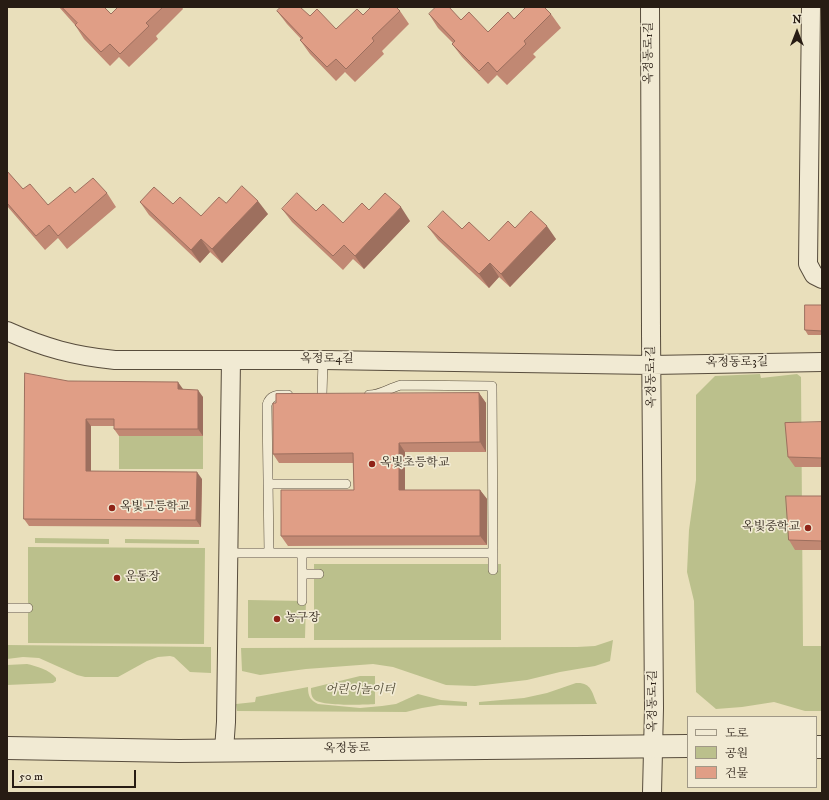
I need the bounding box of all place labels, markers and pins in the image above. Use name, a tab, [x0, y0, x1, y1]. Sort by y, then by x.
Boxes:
place label: 옥빛초등학교	[380, 457, 450, 471]
marker: 옥빛초등학교	[367, 459, 377, 469]
place label: 옥빛고등학교	[120, 501, 190, 515]
marker: 옥빛고등학교	[107, 503, 117, 513]
place label: 옥빛중학교	[742, 521, 800, 535]
marker: 옥빛중학교	[803, 523, 813, 533]
place label: 운동장	[125, 571, 160, 585]
marker: 운동장	[112, 573, 122, 583]
place label: 농구장	[285, 612, 320, 626]
marker: 농구장	[272, 614, 282, 624]

